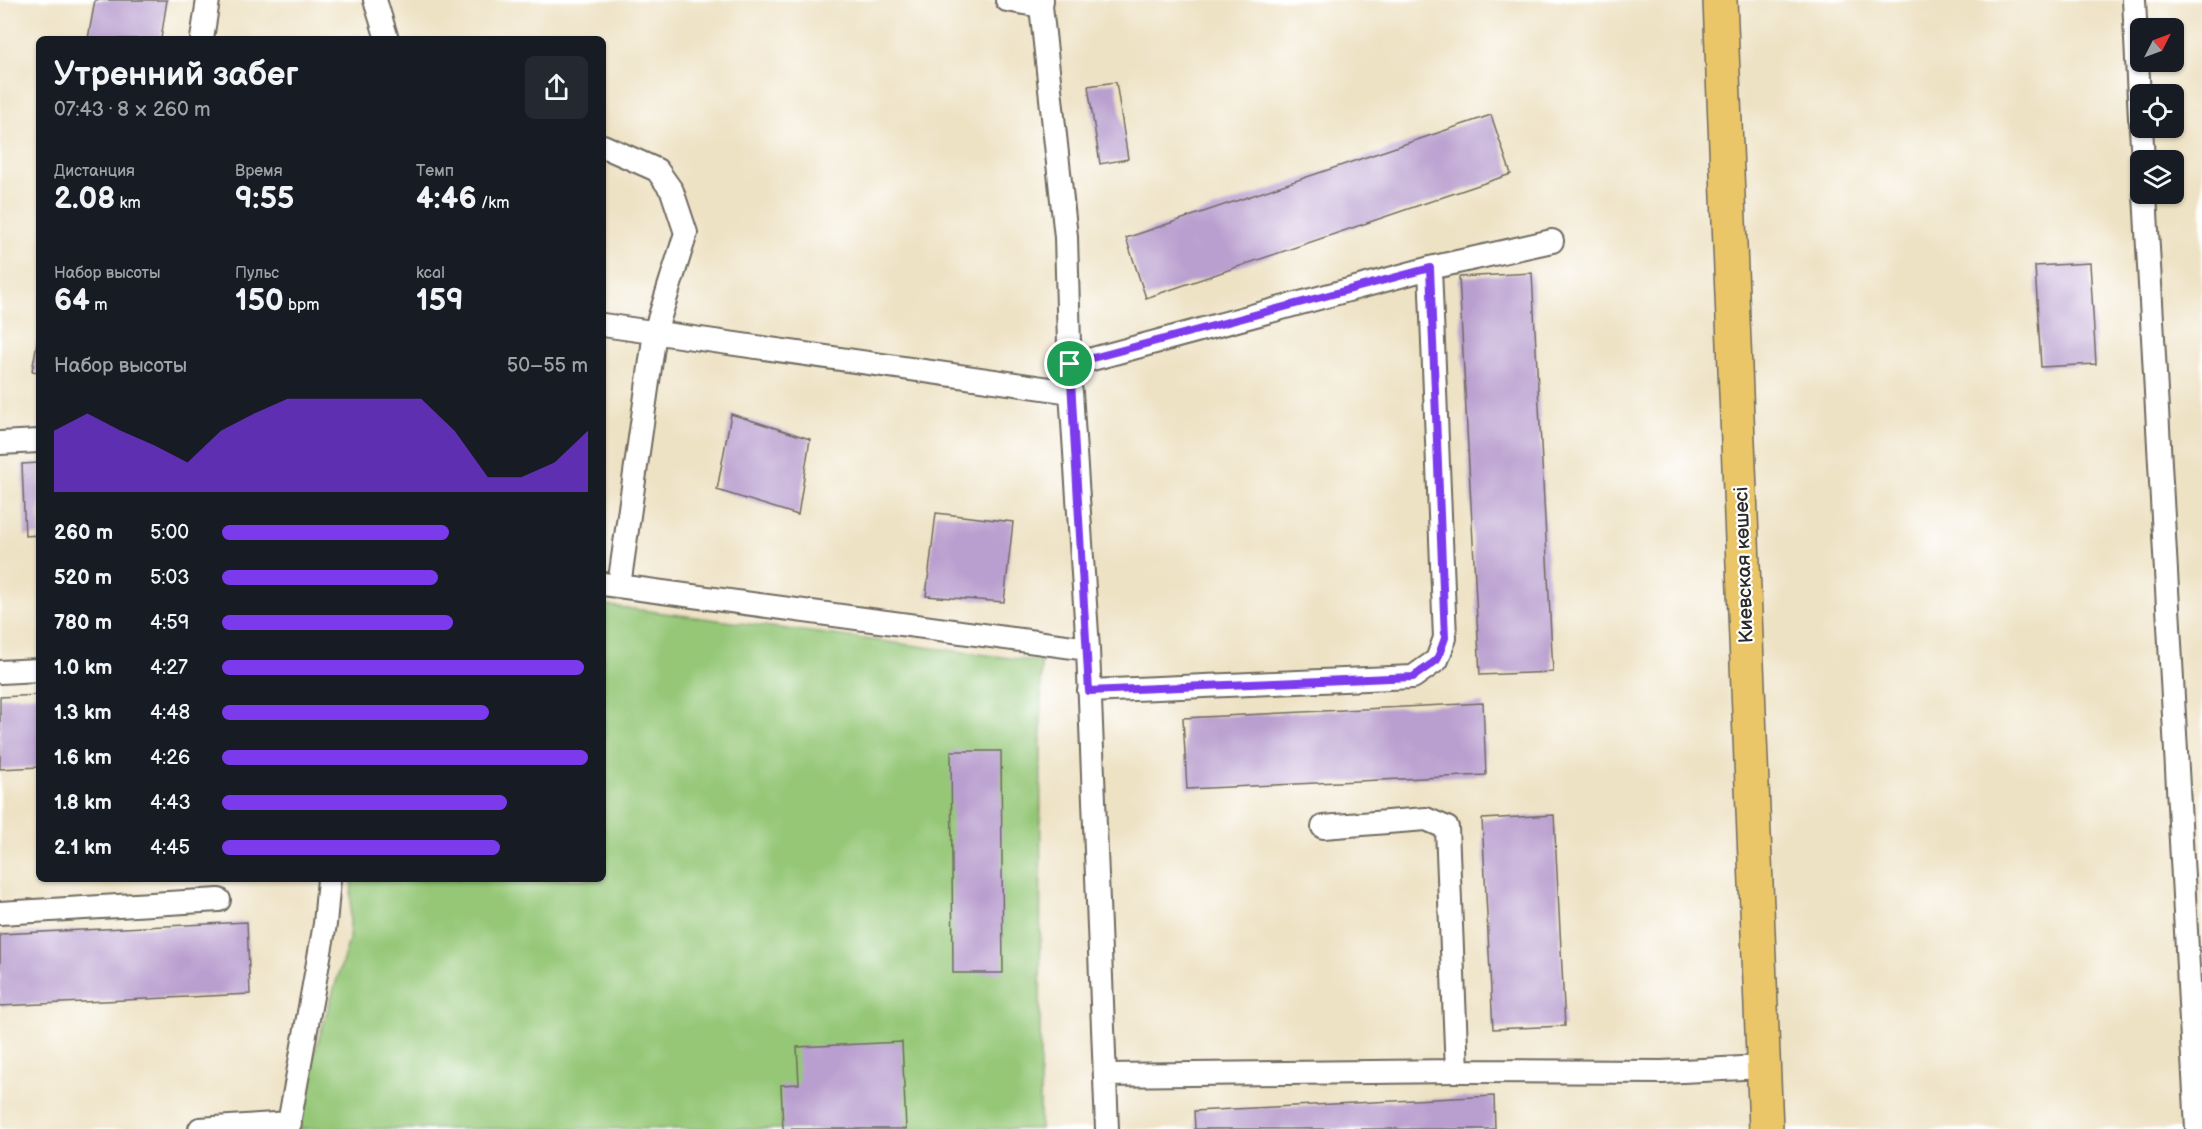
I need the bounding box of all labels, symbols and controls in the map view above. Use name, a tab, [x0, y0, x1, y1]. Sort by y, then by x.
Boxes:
north arrow	[2130, 18, 2184, 72]
map controls	[2130, 18, 2184, 204]
text: Утренний забег	[54, 55, 299, 95]
button: share	[525, 56, 588, 119]
button: locate	[2130, 84, 2184, 138]
text: 07:43 · 8 × 260 m	[54, 98, 211, 122]
button: layers	[2130, 150, 2184, 204]
text: Дистанция	[54, 162, 135, 181]
text: Время	[235, 162, 283, 181]
text: Темп	[416, 162, 454, 181]
text: 2.08	[54, 181, 115, 217]
text: 9:55	[235, 181, 294, 217]
text: 4:46	[416, 181, 477, 217]
text: km	[115, 194, 141, 213]
text: /km	[477, 194, 509, 213]
text: Набор высоты	[54, 264, 161, 283]
text: Пульс	[235, 264, 279, 283]
text: kcal	[416, 264, 445, 283]
text: 64	[54, 283, 90, 319]
text: 150	[235, 283, 284, 319]
text: 159	[416, 283, 464, 319]
text: m	[90, 296, 107, 315]
text: bpm	[284, 296, 319, 315]
pin	[1044, 338, 1095, 389]
icon: arrive	[1053, 347, 1086, 380]
text: Набор высоты	[54, 354, 187, 378]
text: 50–55 m	[507, 354, 588, 378]
street label: Киевская көшесі	[1729, 486, 1759, 644]
text: 260 m	[54, 521, 113, 545]
text: 5:00	[150, 521, 189, 545]
text: 520 m	[54, 566, 112, 590]
text: 5:03	[150, 566, 190, 590]
text: 780 m	[54, 611, 112, 635]
text: 4:59	[150, 611, 189, 635]
text: 1.0 km	[54, 656, 112, 680]
text: 4:27	[150, 656, 188, 680]
text: 1.3 km	[54, 701, 111, 725]
text: 4:48	[150, 701, 190, 725]
text: 1.6 km	[54, 746, 112, 770]
text: 4:26	[150, 746, 190, 770]
text: 1.8 km	[54, 791, 112, 815]
text: 4:43	[150, 791, 191, 815]
text: 2.1 km	[54, 836, 112, 860]
text: 4:45	[150, 836, 190, 860]

